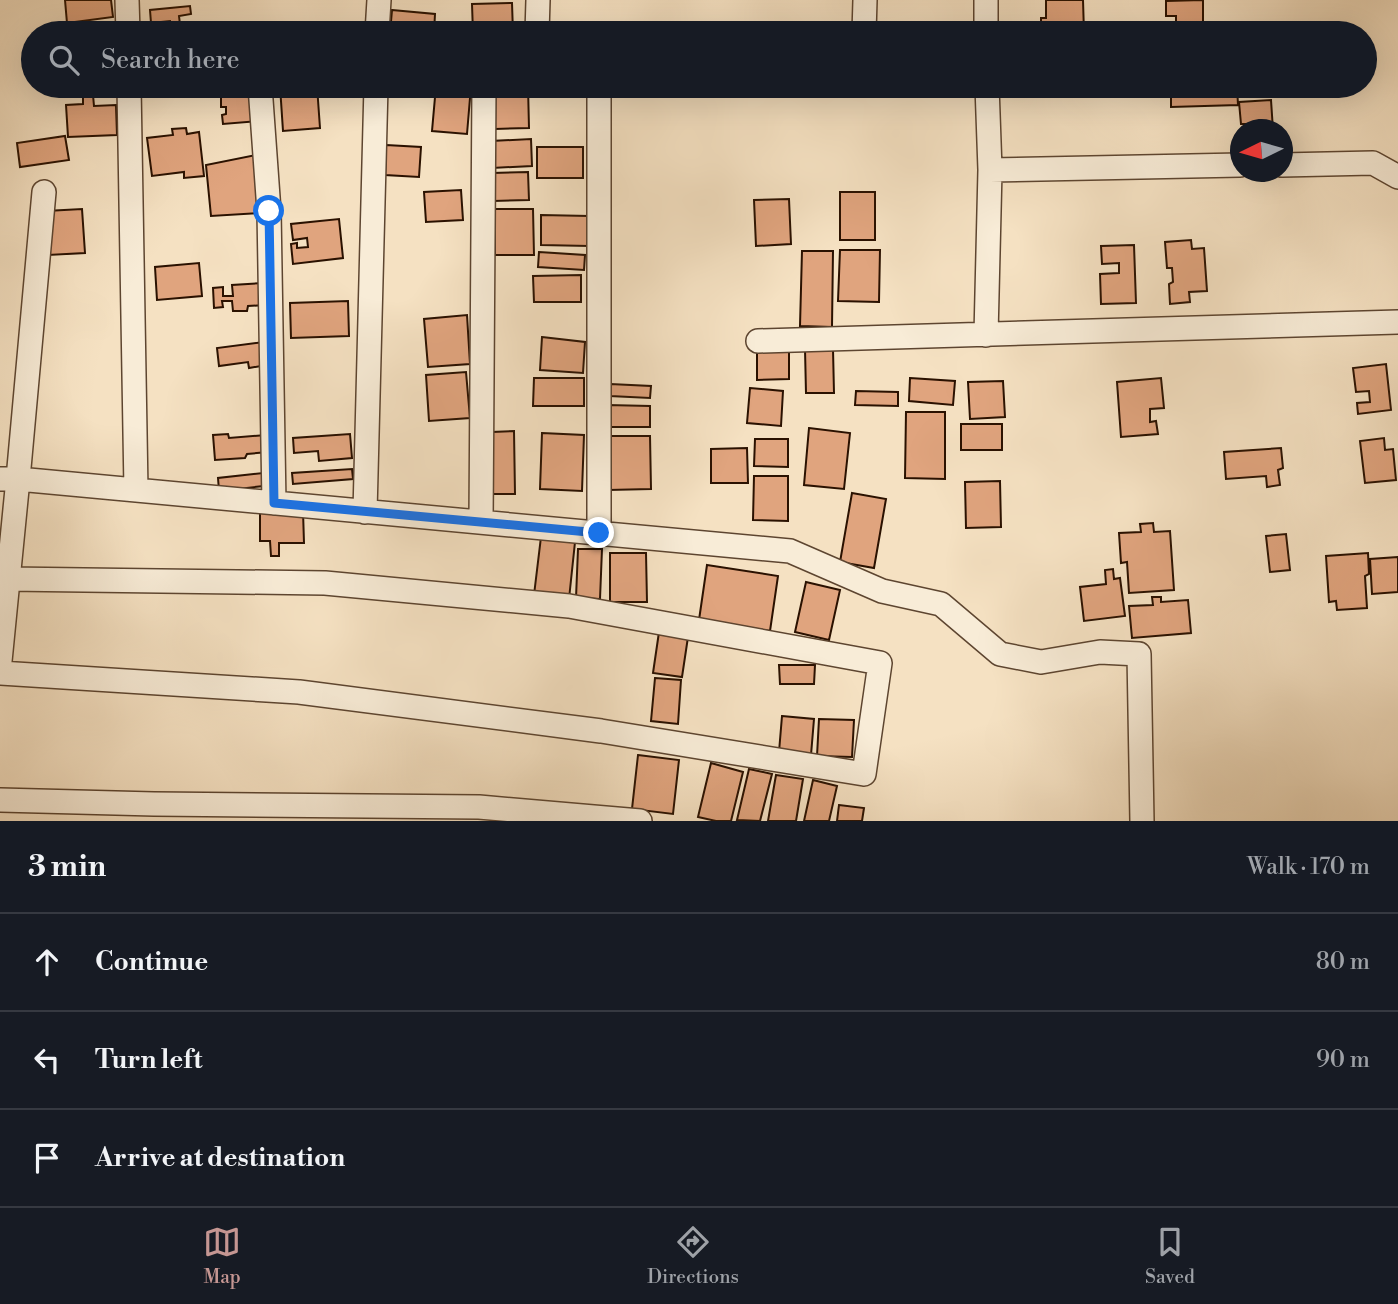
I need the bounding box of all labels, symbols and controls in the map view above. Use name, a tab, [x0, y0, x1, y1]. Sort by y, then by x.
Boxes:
search box	[21, 21, 1377, 98]
icon: search	[45, 41, 83, 79]
text: Search here	[101, 44, 240, 76]
north arrow	[1230, 119, 1293, 182]
route start	[253, 195, 284, 226]
route end	[583, 517, 614, 548]
text: 3 min	[28, 848, 106, 886]
text: Walk · 170 m	[1247, 853, 1370, 881]
icon: ahead	[28, 943, 66, 981]
text: Continue	[95, 946, 208, 978]
text: 80 m	[1316, 948, 1370, 976]
icon: left	[28, 1041, 66, 1079]
text: Turn left	[95, 1044, 203, 1076]
text: 90 m	[1316, 1046, 1370, 1074]
icon: arrive	[28, 1139, 66, 1177]
text: Arrive at destination	[95, 1142, 345, 1174]
tab: Map	[203, 1223, 241, 1289]
tab: Directions	[647, 1223, 739, 1289]
tab: Saved	[1145, 1223, 1195, 1289]

